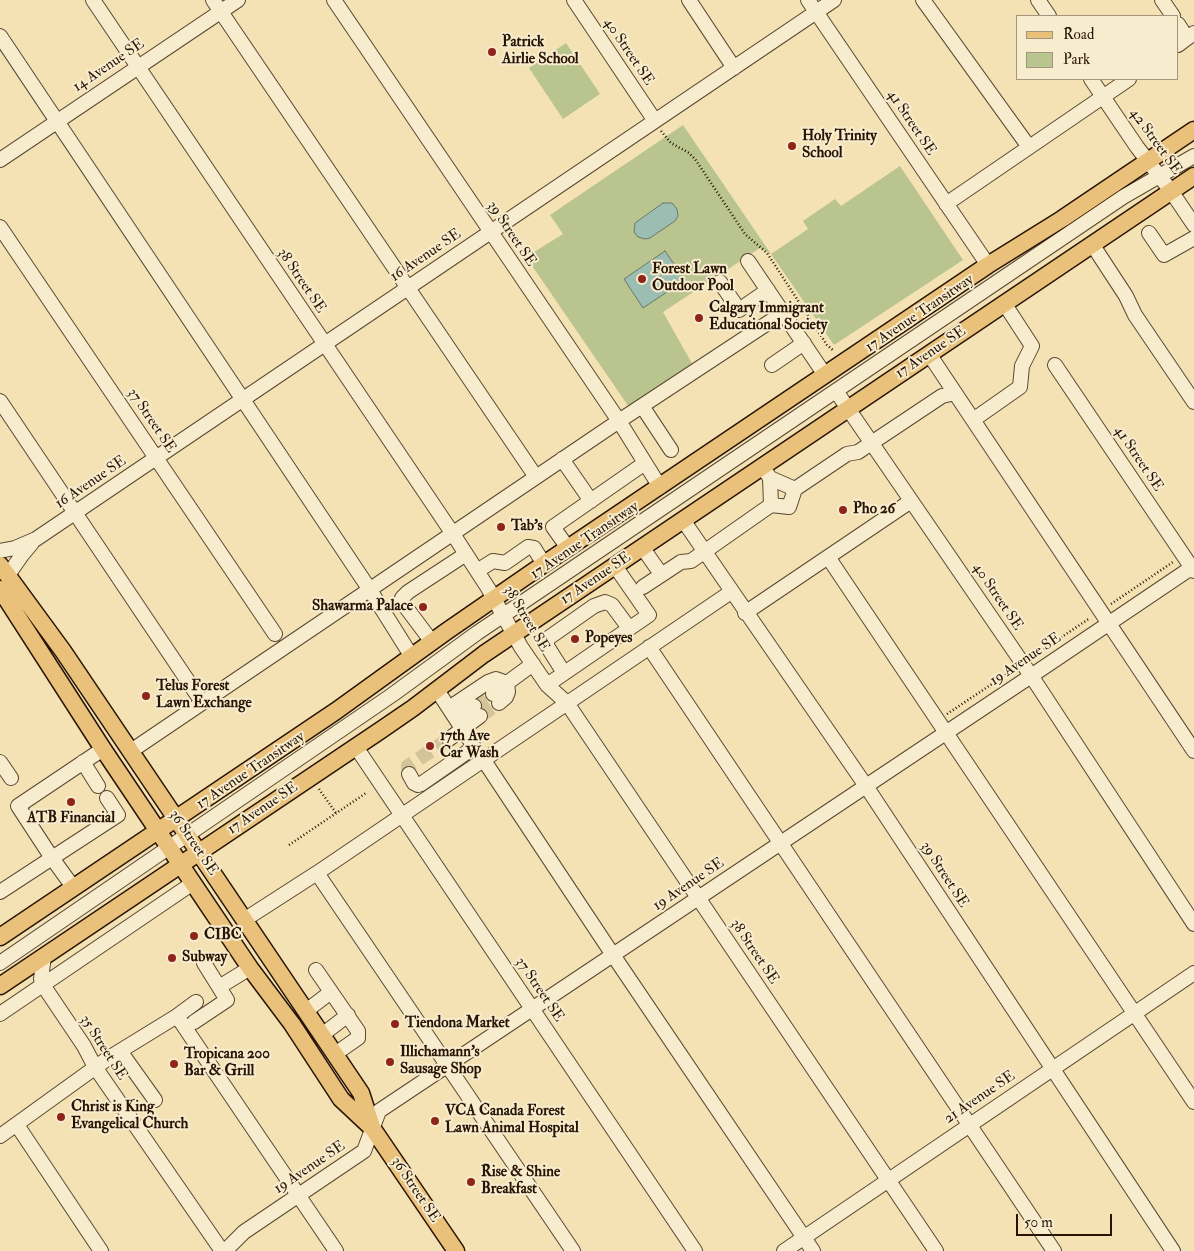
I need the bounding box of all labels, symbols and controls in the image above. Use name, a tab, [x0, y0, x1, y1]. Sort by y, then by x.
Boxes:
street label: 40 Street SE	[599, 15, 657, 89]
legend	[1016, 15, 1179, 80]
text: Road	[1063, 25, 1094, 44]
place label: Patrick Airlie School	[502, 34, 579, 69]
street label: 14 Avenue SE	[70, 36, 148, 96]
marker: Patrick Airlie School	[486, 46, 498, 58]
text: Park	[1063, 50, 1090, 69]
street label: 41 Street SE	[883, 87, 939, 159]
street label: 42 Street SE	[1125, 105, 1185, 179]
place label: Holy Trinity School	[802, 128, 877, 163]
marker: Holy Trinity School	[786, 140, 798, 152]
street label: 39 Street SE	[483, 198, 539, 270]
street label: 16 Avenue SE	[387, 226, 465, 286]
street label: 38 Street SE	[273, 245, 329, 317]
place label: Forest Lawn Outdoor Pool	[652, 261, 734, 296]
street label: 17 Avenue Transitway	[862, 271, 978, 357]
marker: Forest Lawn Outdoor Pool	[636, 273, 648, 285]
place label: Calgary Immigrant Educational Society	[709, 300, 827, 335]
marker: Calgary Immigrant Educational Society	[693, 312, 705, 324]
street label: 17 Avenue SE	[892, 323, 970, 383]
street label: 37 Street SE	[123, 385, 179, 457]
street label: 41 Street SE	[1110, 423, 1166, 495]
street label: 16 Avenue SE	[52, 453, 130, 513]
street label: 17 Avenue Transitway	[527, 498, 643, 584]
place label: Pho 26	[853, 501, 895, 519]
marker: Pho 26	[837, 504, 849, 516]
place label: Tab's	[511, 518, 543, 536]
marker: Tab's	[495, 521, 507, 533]
street label: 17 Avenue SE	[557, 549, 635, 609]
street label: 40 Street SE	[968, 560, 1026, 634]
street label: 38 Street SE	[499, 582, 553, 656]
place label: Shawarma Palace	[312, 598, 413, 616]
marker: Shawarma Palace	[417, 601, 429, 613]
place label: Popeyes	[585, 630, 632, 648]
street label: 19 Avenue SE	[987, 630, 1065, 690]
marker: Popeyes	[569, 633, 581, 645]
place label: Telus Forest Lawn Exchange	[156, 678, 252, 713]
marker: Telus Forest Lawn Exchange	[140, 690, 152, 702]
street label: 17 Avenue Transitway	[193, 728, 309, 814]
place label: 17th Ave Car Wash	[440, 728, 499, 763]
marker: 17th Ave Car Wash	[424, 740, 436, 752]
street label: 17 Avenue SE	[224, 779, 302, 839]
marker: ATB Financial	[65, 796, 77, 808]
street label: 36 Street SE	[165, 807, 221, 879]
place label: ATB Financial	[27, 810, 115, 828]
street label: 39 Street SE	[916, 839, 972, 911]
street label: 19 Avenue SE	[650, 855, 728, 915]
street label: 38 Street SE	[726, 916, 782, 988]
place label: CIBC	[204, 927, 242, 945]
marker: CIBC	[188, 930, 200, 942]
place label: Subway	[182, 949, 227, 967]
marker: Subway	[166, 952, 178, 964]
street label: 37 Street SE	[511, 954, 567, 1026]
street label: 35 Street SE	[75, 1012, 131, 1084]
place label: Tiendona Market	[405, 1015, 510, 1033]
marker: Tiendona Market	[389, 1018, 401, 1030]
place label: Illichamann's Sausage Shop	[400, 1044, 481, 1079]
place label: Tropicana 200 Bar & Grill	[184, 1046, 270, 1081]
marker: Illichamann's Sausage Shop	[384, 1056, 396, 1068]
marker: Tropicana 200 Bar & Grill	[168, 1058, 180, 1070]
street label: 21 Avenue SE	[941, 1068, 1019, 1128]
place label: Christ is King Evangelical Church	[71, 1099, 188, 1134]
place label: VCA Canada Forest Lawn Animal Hospital	[445, 1103, 579, 1138]
marker: Christ is King Evangelical Church	[55, 1111, 67, 1123]
marker: VCA Canada Forest Lawn Animal Hospital	[429, 1115, 441, 1127]
street label: 19 Avenue SE	[271, 1138, 349, 1198]
street label: 36 Street SE	[387, 1154, 443, 1226]
place label: Rise & Shine Breakfast	[481, 1164, 560, 1199]
marker: Rise & Shine Breakfast	[465, 1176, 477, 1188]
scale bar	[1019, 1204, 1115, 1236]
text: 50 m	[1024, 1213, 1053, 1232]

